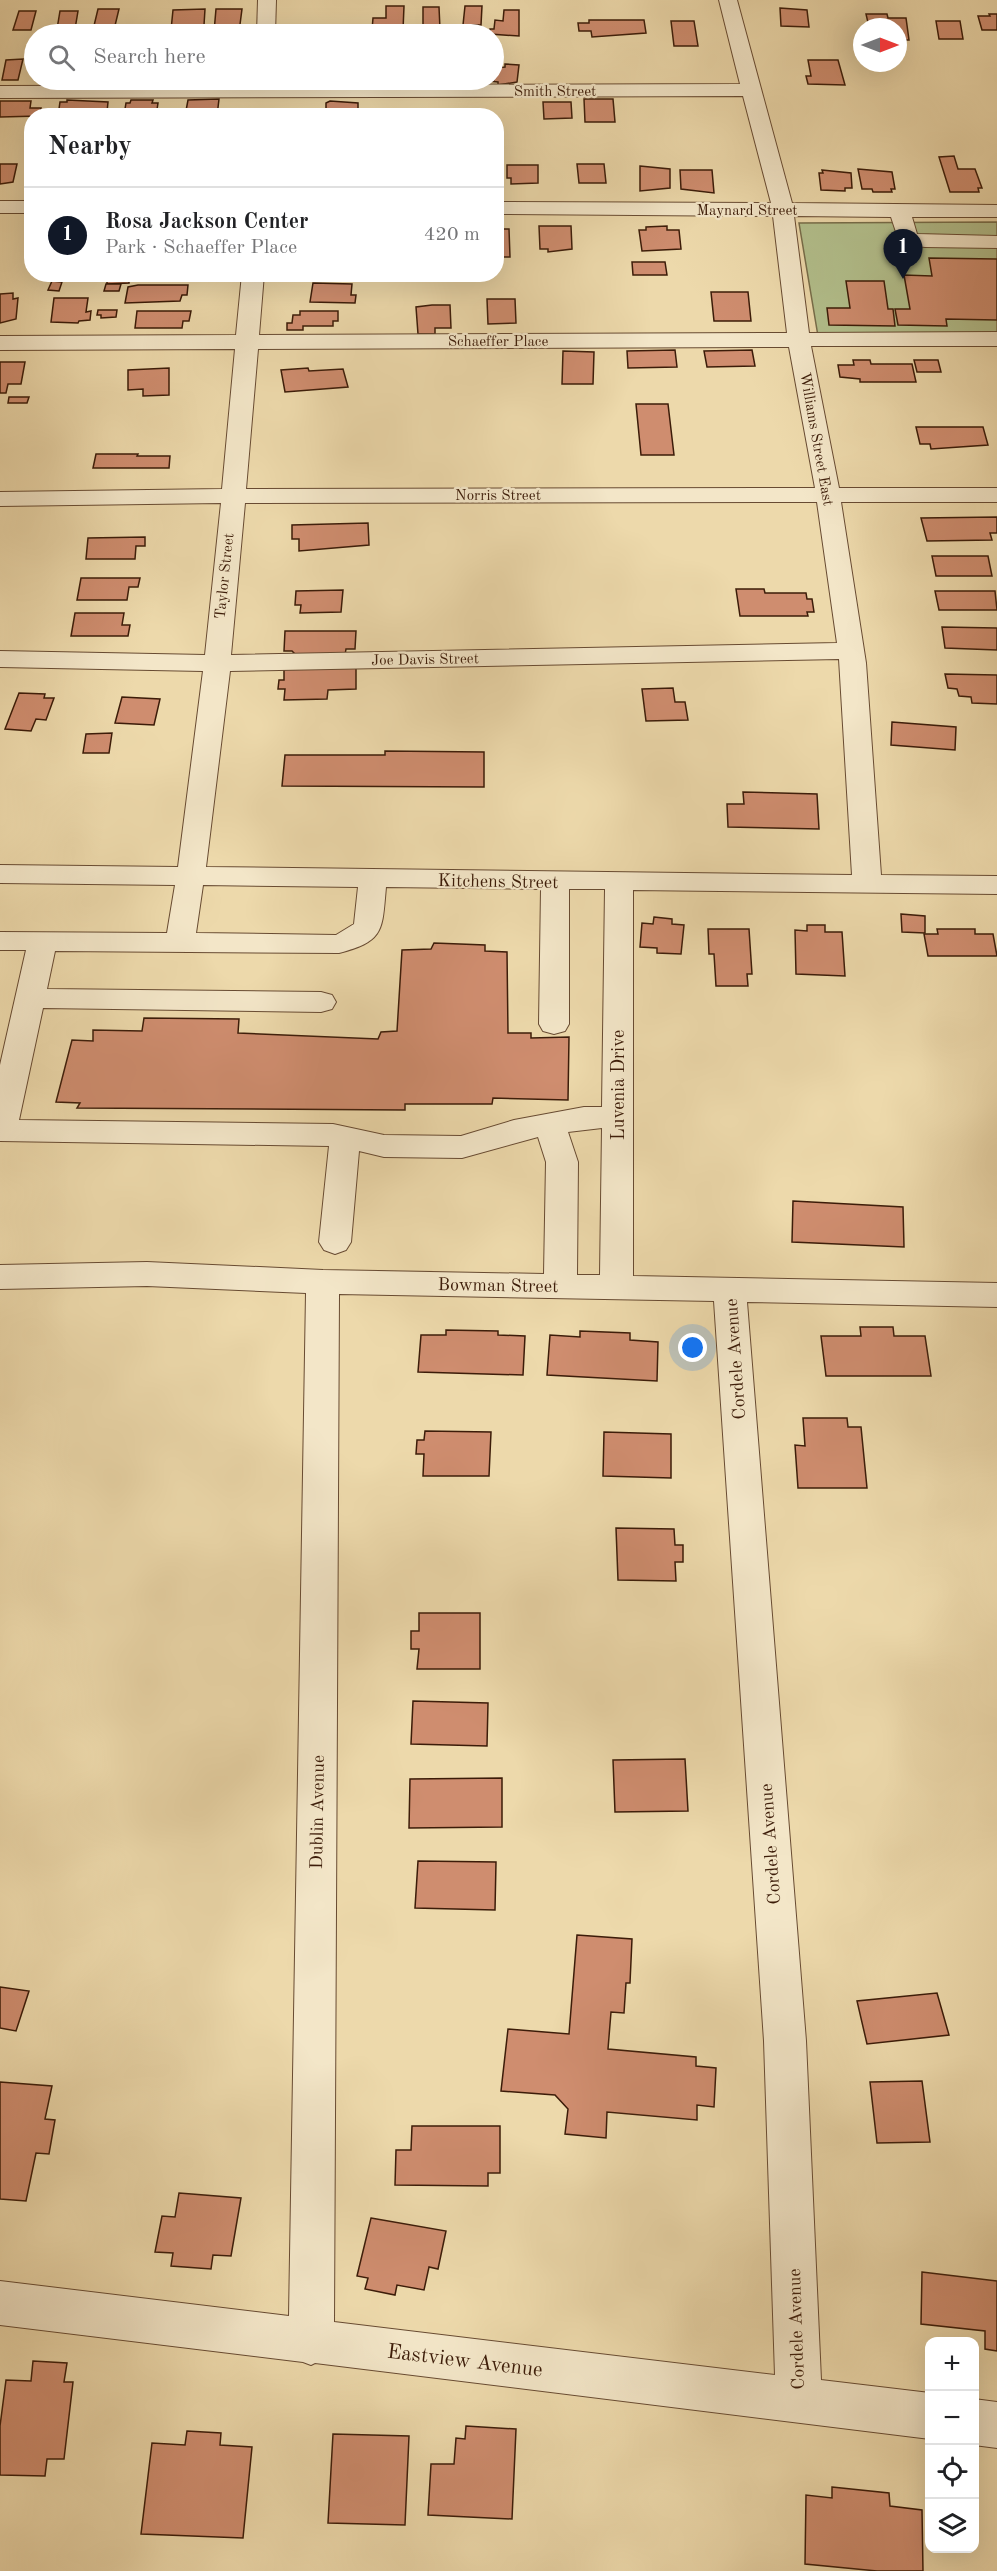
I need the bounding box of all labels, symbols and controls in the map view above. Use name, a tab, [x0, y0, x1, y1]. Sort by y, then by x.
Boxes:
north arrow	[853, 18, 907, 72]
search box	[24, 24, 504, 90]
icon: search	[45, 41, 78, 74]
text: Search here	[93, 46, 206, 68]
street label: Smith Street	[514, 85, 596, 100]
text: Nearby	[48, 134, 132, 160]
street label: Maynard Street	[696, 204, 798, 219]
text: Rosa Jackson Center	[105, 211, 309, 233]
text: 1	[62, 225, 73, 245]
text: 420 m	[424, 225, 480, 245]
pin: 1	[884, 230, 922, 279]
text: Park · Schaeffer Place	[105, 238, 297, 258]
street label: Schaeffer Place	[448, 335, 548, 350]
street label: Williams Street East	[796, 371, 835, 507]
street label: Norris Street	[455, 489, 541, 504]
street label: Taylor Street	[214, 532, 237, 620]
street label: Joe Davis Street	[371, 652, 479, 669]
street label: Kitchens Street	[437, 872, 559, 892]
street label: Luvenia Drive	[610, 1030, 628, 1140]
street label: Bowman Street	[437, 1276, 558, 1296]
street label: Cordele Avenue	[723, 1298, 749, 1420]
your location	[678, 1333, 707, 1362]
street label: Dublin Avenue	[308, 1755, 328, 1869]
street label: Cordele Avenue	[758, 1783, 784, 1905]
street label: Cordele Avenue	[786, 2268, 808, 2390]
map controls	[925, 2337, 979, 2553]
button: +	[925, 2337, 979, 2391]
street label: Eastview Avenue	[386, 2342, 544, 2381]
button: −	[925, 2391, 979, 2445]
button: locate	[925, 2445, 979, 2499]
button: layers	[925, 2499, 979, 2553]

